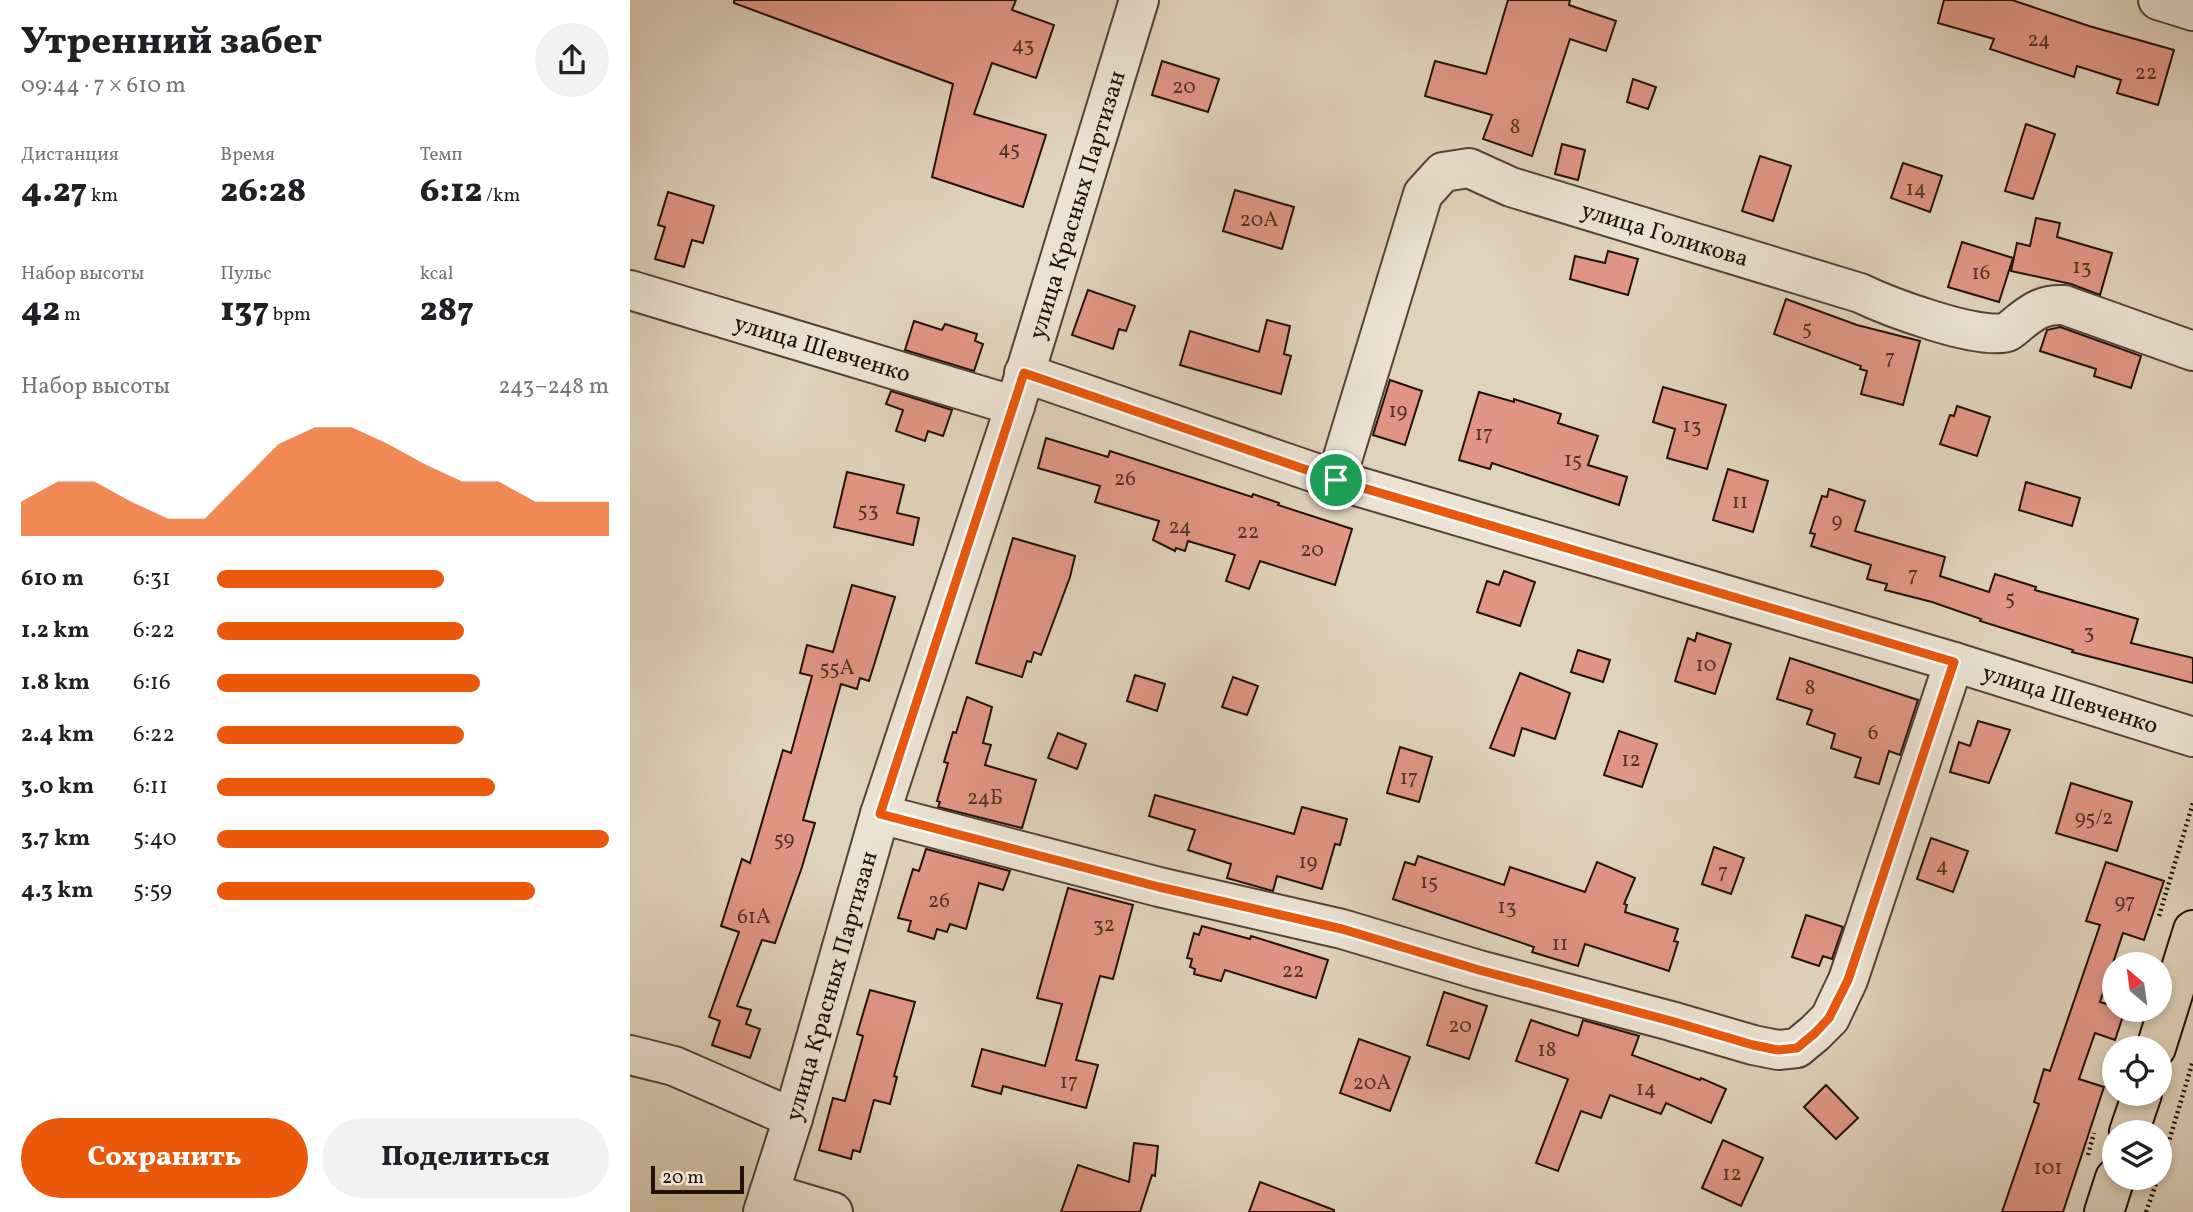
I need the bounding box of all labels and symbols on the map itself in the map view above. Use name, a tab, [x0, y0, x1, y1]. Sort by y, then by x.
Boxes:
house number: 24	[2027, 26, 2051, 55]
house number: 43	[1012, 31, 1034, 60]
house number: 22	[2135, 59, 2157, 88]
street label: улица Красных Партизан	[1021, 67, 1135, 344]
house number: 20	[1172, 73, 1196, 102]
house number: 8	[1510, 113, 1520, 142]
house number: 45	[998, 135, 1020, 164]
house number: 14	[1906, 175, 1926, 204]
street label: улица Голикова	[1577, 194, 1752, 277]
house number: 20А	[1240, 206, 1278, 235]
house number: 13	[2073, 253, 2091, 282]
house number: 16	[1972, 259, 1990, 288]
street label: улица Шевченко	[729, 307, 914, 393]
house number: 5	[1802, 314, 1812, 343]
house number: 7	[1885, 344, 1895, 373]
house number: 19	[1388, 397, 1408, 426]
house number: 13	[1683, 412, 1701, 441]
house number: 17	[1475, 420, 1493, 449]
house number: 15	[1564, 446, 1582, 475]
pin	[1306, 450, 1366, 510]
house number: 26	[1114, 465, 1136, 494]
house number: 11	[1732, 488, 1748, 517]
house number: 53	[858, 496, 878, 525]
house number: 9	[1832, 507, 1843, 536]
house number: 24	[1168, 513, 1192, 542]
house number: 22	[1237, 518, 1259, 547]
house number: 20	[1300, 536, 1324, 565]
house number: 7	[1908, 561, 1918, 590]
house number: 5	[2005, 584, 2015, 613]
house number: 3	[2084, 618, 2094, 647]
house number: 10	[1696, 651, 1716, 680]
house number: 55А	[820, 654, 855, 683]
street label: улица Шевченко	[1977, 657, 2162, 744]
house number: 8	[1805, 674, 1815, 703]
house number: 6	[1868, 719, 1878, 748]
house number: 12	[1621, 746, 1641, 775]
house number: 17	[1400, 764, 1418, 793]
house number: 24Б	[967, 784, 1003, 813]
house number: 95/2	[2075, 804, 2113, 833]
house number: 59	[774, 825, 794, 854]
street label: улица Красных Партизан	[778, 847, 888, 1126]
house number: 19	[1298, 848, 1318, 877]
house number: 4	[1936, 852, 1948, 881]
house number: 7	[1718, 858, 1728, 887]
house number: 15	[1420, 868, 1438, 897]
house number: 26	[928, 887, 950, 916]
house number: 97	[2114, 888, 2136, 917]
house number: 13	[1498, 893, 1516, 922]
house number: 61А	[737, 903, 771, 932]
house number: 32	[1093, 911, 1115, 940]
house number: 11	[1552, 930, 1568, 959]
north arrow	[2102, 952, 2172, 1022]
house number: 22	[1282, 957, 1304, 986]
house number: 20	[1448, 1012, 1472, 1041]
house number: 18	[1538, 1036, 1556, 1065]
house number: 17	[1060, 1068, 1078, 1097]
house number: 20А	[1353, 1069, 1391, 1098]
house number: 14	[1636, 1075, 1656, 1104]
house number: 101	[2034, 1154, 2062, 1183]
house number: 12	[1722, 1160, 1742, 1189]
scale bar	[651, 1163, 744, 1195]

